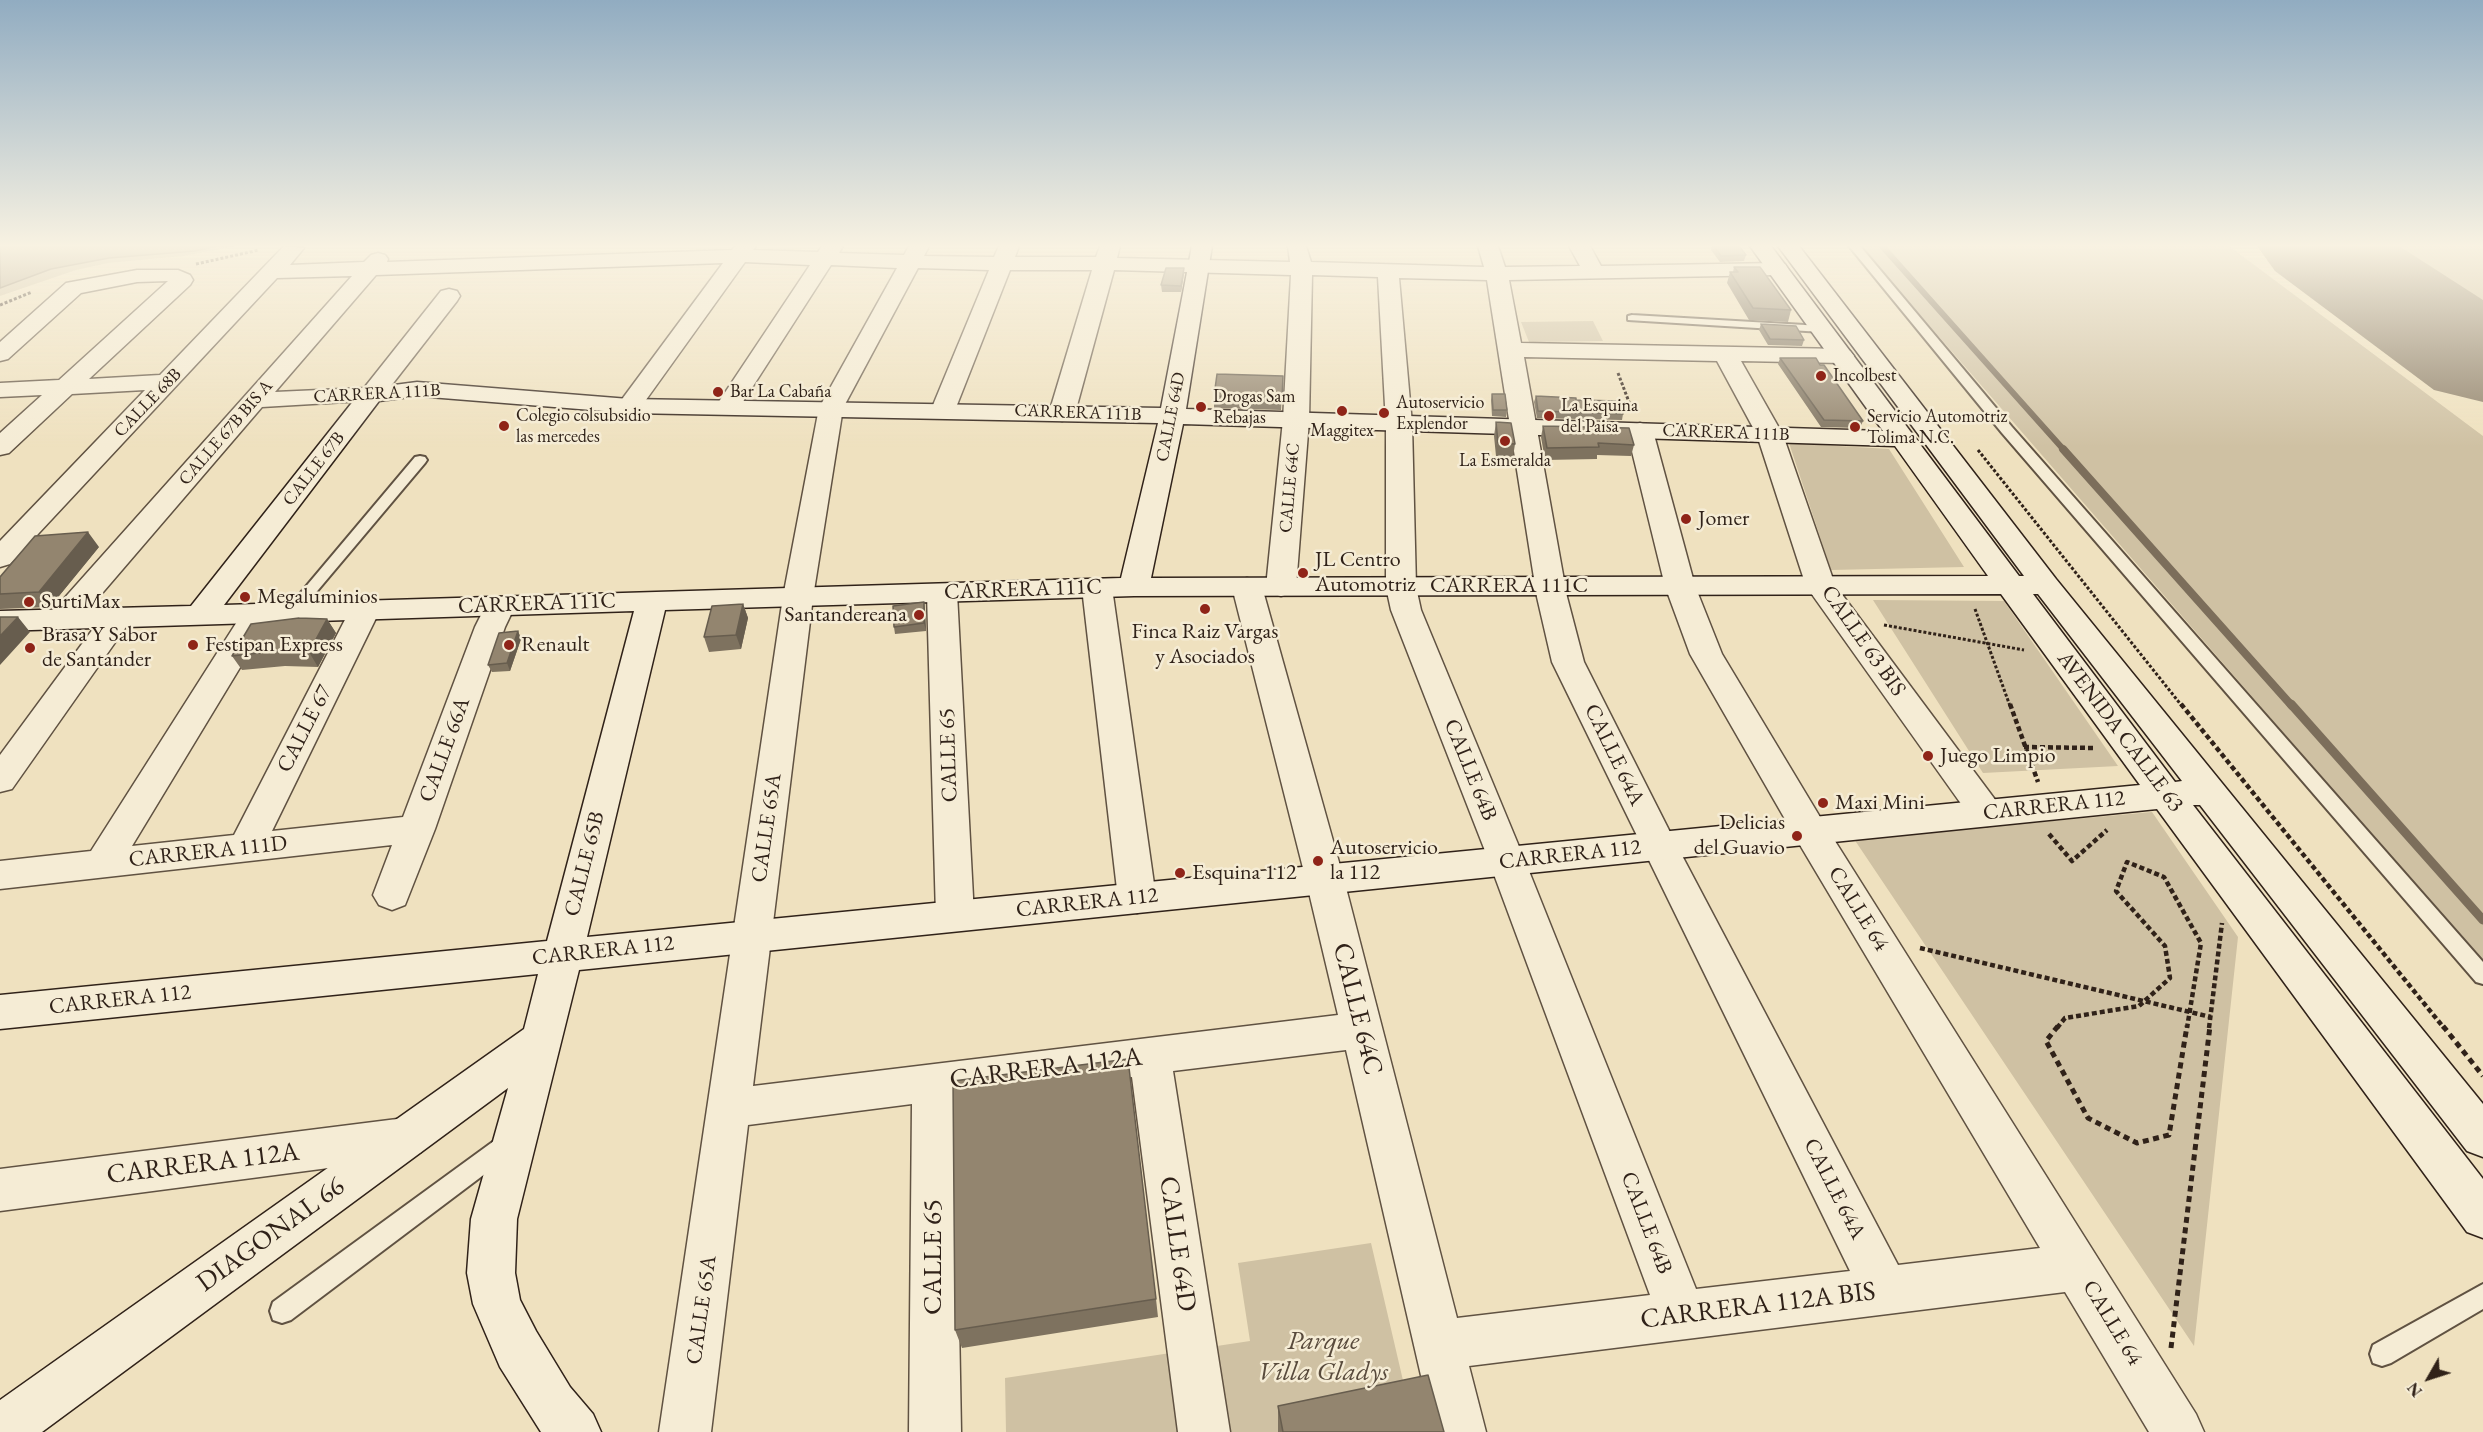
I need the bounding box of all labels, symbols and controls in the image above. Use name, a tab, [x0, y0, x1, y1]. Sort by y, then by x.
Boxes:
street label: CALLE 68B	[110, 364, 186, 442]
place label: Incolbest	[1833, 365, 1896, 387]
marker: Incolbest	[1814, 369, 1828, 383]
street label: CALLE 64D	[1152, 370, 1190, 464]
street label: CALLE 67B BIS A	[174, 376, 278, 490]
street label: CARRERA 111B	[313, 380, 441, 408]
place label: Bar La Cabaña	[730, 381, 831, 403]
marker: Bar La Cabaña	[711, 385, 725, 399]
place label: Drogas Sam Rebajas	[1213, 386, 1295, 428]
place label: Autoservicio Explendor	[1396, 392, 1484, 434]
place label: La Esquina del Paisa	[1561, 395, 1638, 438]
street label: CARRERA 111B	[1014, 400, 1142, 426]
marker: Drogas Sam Rebajas	[1194, 400, 1208, 414]
marker: Maggitex	[1335, 404, 1349, 418]
place label: Colegio colsubsidio las mercedes	[516, 405, 651, 448]
marker: Autoservicio Explendor	[1377, 406, 1391, 420]
place label: Servicio Automotriz Tolima N.C.	[1867, 406, 2007, 448]
marker: La Esquina del Paisa	[1542, 409, 1556, 423]
marker: Colegio colsubsidio las mercedes	[497, 419, 511, 433]
place label: Maggitex	[1310, 420, 1374, 442]
street label: CARRERA 111B	[1662, 420, 1790, 446]
marker: Servicio Automotriz Tolima N.C.	[1848, 420, 1862, 434]
street label: CALLE 67B	[278, 428, 350, 510]
marker: La Esmeralda	[1498, 434, 1512, 448]
street label: CALLE 64C	[1275, 442, 1305, 534]
place label: La Esmeralda	[1459, 450, 1551, 472]
place label: Jomer	[1698, 506, 1749, 532]
marker: Jomer	[1679, 512, 1693, 526]
place label: JL Centro Automotriz	[1315, 547, 1416, 598]
marker: JL Centro Automotriz	[1296, 566, 1310, 580]
street label: CARRERA 111C	[1430, 573, 1588, 599]
street label: CARRERA 111C	[944, 574, 1102, 606]
street label: CALLE 63 BIS	[1815, 580, 1911, 702]
place label: Megaluminios	[257, 584, 378, 610]
street label: CARRERA 111C	[458, 588, 616, 620]
place label: SurtiMax	[41, 589, 120, 615]
marker: Megaluminios	[238, 590, 252, 604]
marker: SurtiMax	[22, 595, 36, 609]
place label: Santandereana	[784, 602, 907, 628]
marker: Finca Raiz Vargas y Asociados	[1198, 602, 1212, 616]
marker: Santandereana	[912, 608, 926, 622]
place label: Finca Raiz Vargas y Asociados	[1132, 619, 1278, 670]
place label: Brasa Y Sabor de Santander	[42, 622, 157, 674]
place label: Festipan Express	[205, 632, 343, 658]
place label: Renault	[521, 632, 589, 658]
marker: Festipan Express	[186, 638, 200, 652]
marker: Renault	[502, 638, 516, 652]
marker: Brasa Y Sabor de Santander	[23, 641, 37, 655]
street label: AVENIDA CALLE 63	[2051, 646, 2189, 818]
street label: CALLE 67	[272, 681, 338, 777]
street label: CALLE 66A	[414, 694, 476, 806]
street label: CALLE 64A	[1578, 700, 1650, 810]
street label: CALLE 65	[934, 707, 964, 803]
street label: CALLE 64B	[1438, 715, 1502, 825]
place label: Juego Limpio	[1940, 743, 2056, 769]
marker: Juego Limpio	[1921, 749, 1935, 763]
street label: CALLE 65A	[746, 772, 788, 884]
street label: CARRERA 112	[1982, 785, 2126, 827]
place label: Maxi Mini	[1835, 790, 1925, 816]
marker: Maxi Mini	[1816, 796, 1830, 810]
street label: CALLE 65B	[559, 809, 611, 919]
place label: Delicias del Guavio	[1694, 810, 1785, 861]
marker: Delicias del Guavio	[1790, 829, 1804, 843]
street label: CARRERA 111D	[128, 831, 288, 873]
street label: CARRERA 112	[1498, 834, 1642, 876]
place label: Autoservicio la 112	[1330, 835, 1438, 886]
marker: Autoservicio la 112	[1311, 854, 1325, 868]
place label: Esquina 112	[1192, 860, 1296, 886]
street label: CALLE 64	[1822, 862, 1894, 956]
marker: Esquina 112	[1173, 866, 1187, 880]
street label: CARRERA 112	[1015, 882, 1159, 924]
street label: CARRERA 112	[531, 930, 675, 972]
street label: CALLE 64C	[1325, 940, 1389, 1078]
street label: CARRERA 112	[48, 979, 192, 1021]
street label: CARRERA 112A	[948, 1041, 1144, 1097]
street label: CALLE 64A	[1797, 1134, 1871, 1244]
street label: CARRERA 112A	[105, 1136, 301, 1192]
street label: CALLE 64B	[1614, 1168, 1678, 1278]
street label: DIAGONAL 66	[191, 1171, 351, 1299]
street label: CALLE 64D	[1151, 1174, 1203, 1314]
street label: CALLE 65	[918, 1199, 950, 1315]
street label: CALLE 65A	[681, 1254, 723, 1366]
street label: CARRERA 112A BIS	[1639, 1276, 1877, 1336]
street label: CALLE 64	[2076, 1276, 2148, 1370]
park label: Parque Villa Gladys	[1258, 1326, 1388, 1389]
north arrow	[2399, 1348, 2459, 1408]
text: N	[2402, 1378, 2427, 1401]

